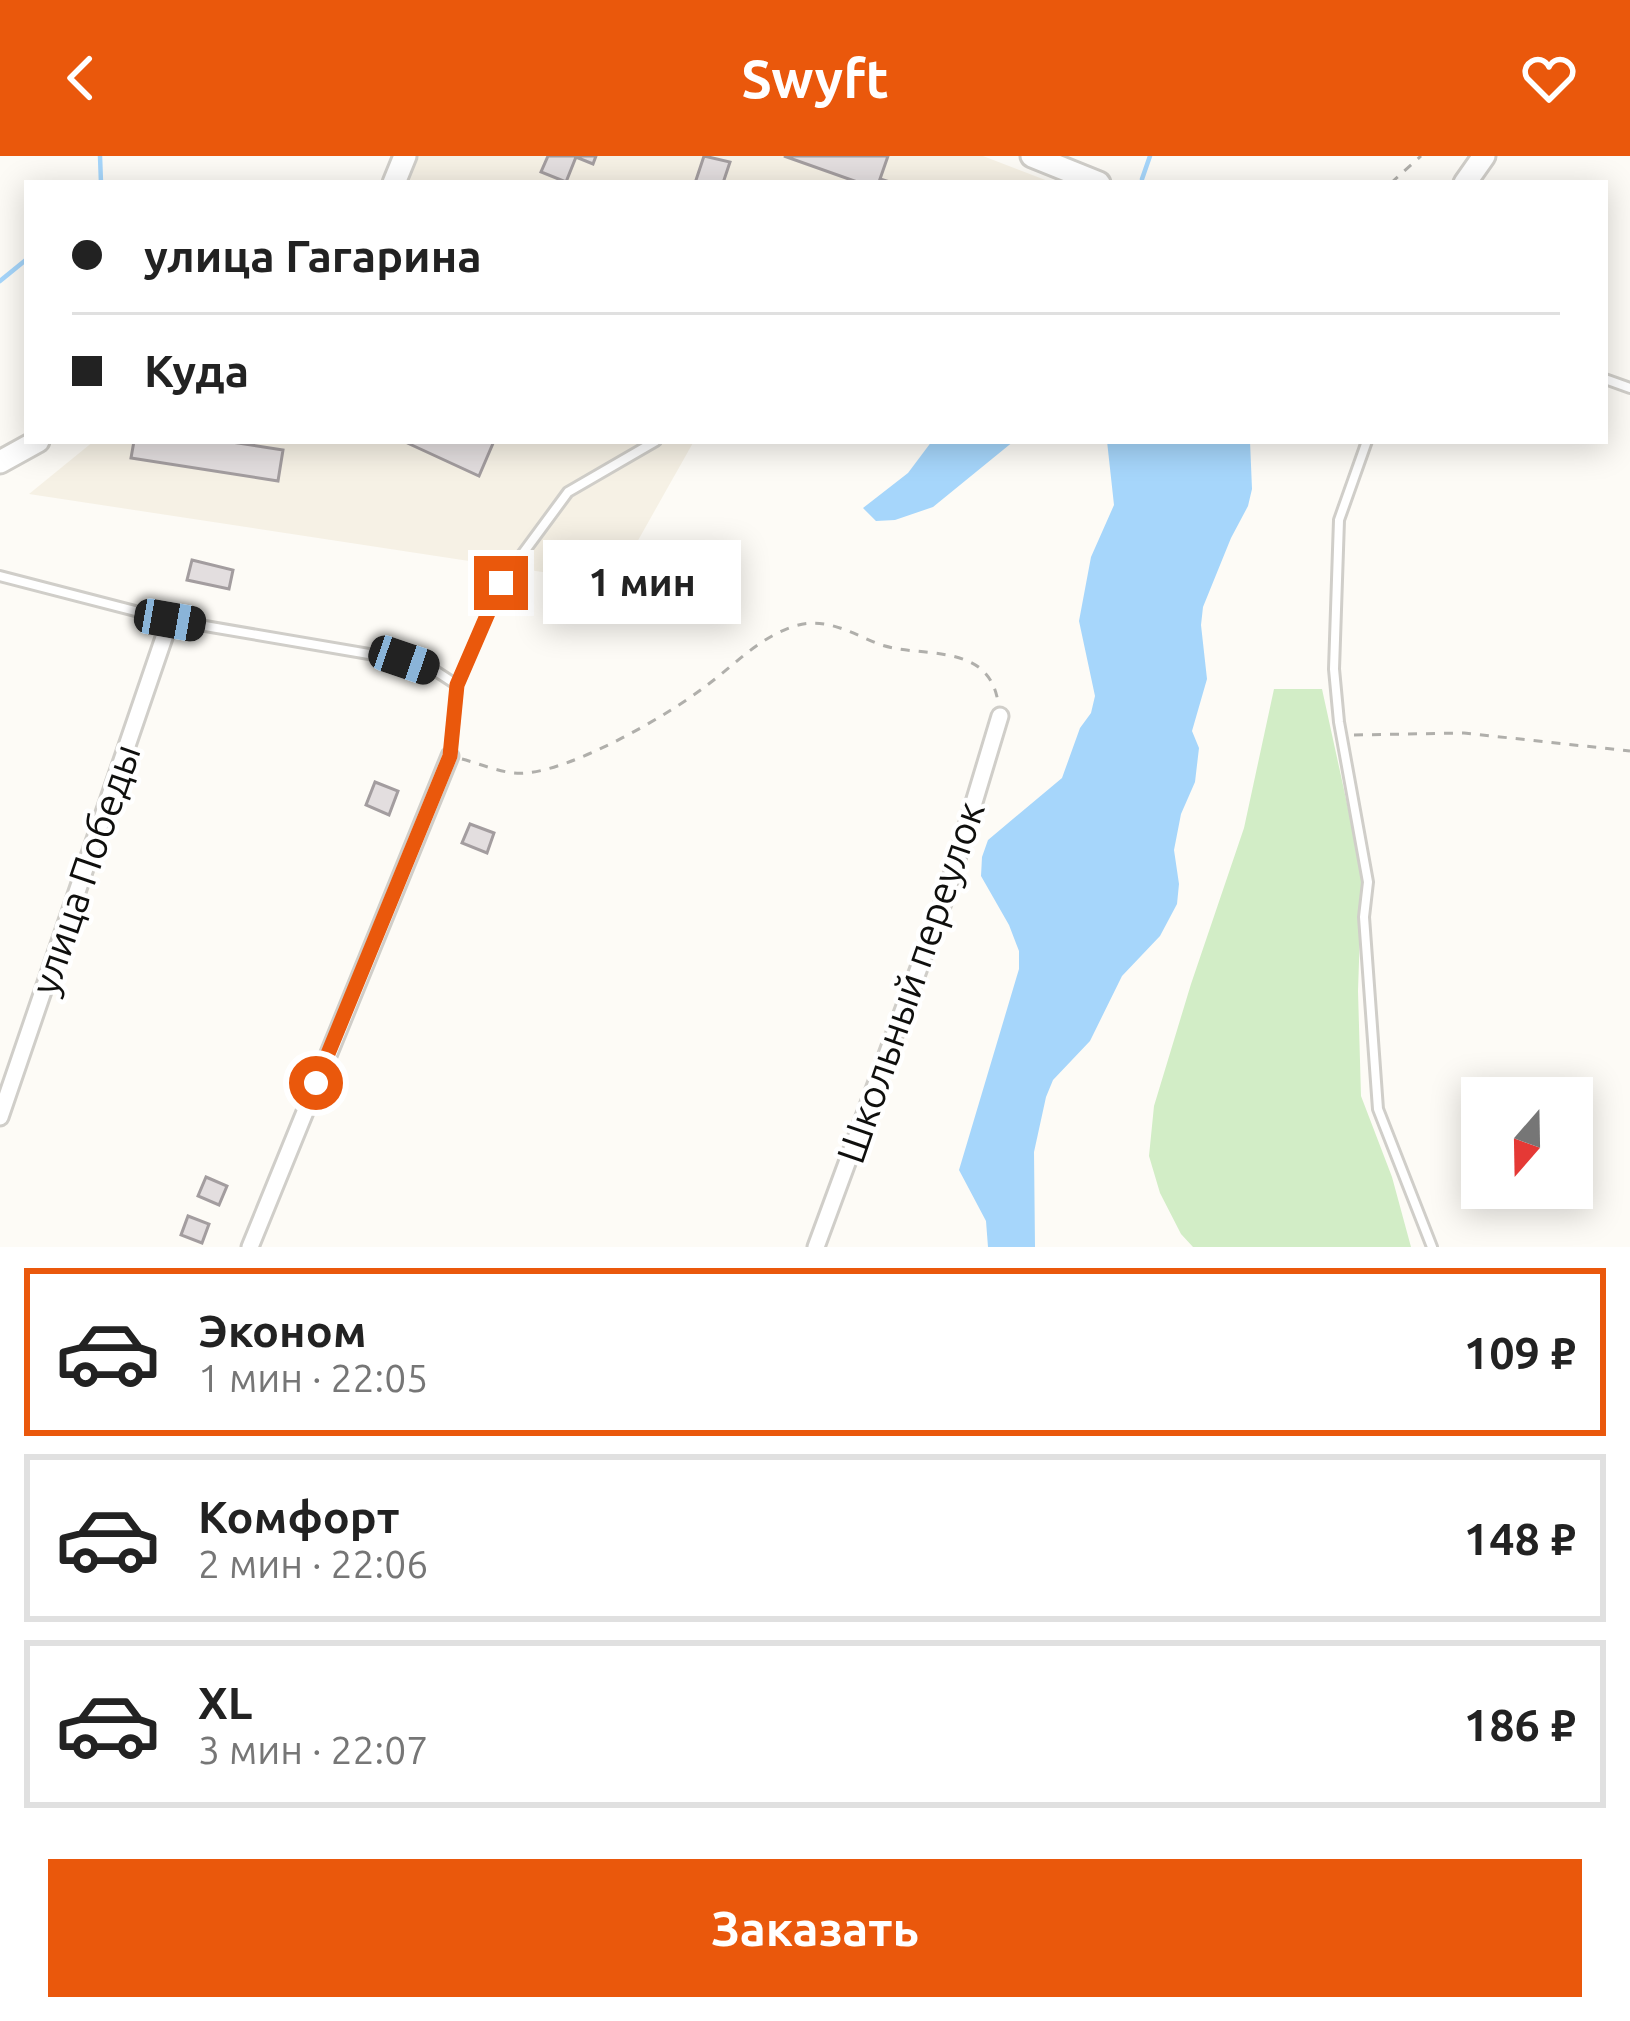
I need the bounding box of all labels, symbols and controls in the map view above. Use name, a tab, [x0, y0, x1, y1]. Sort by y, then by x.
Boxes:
icon: back	[48, 45, 114, 111]
icon: heart	[1516, 45, 1582, 111]
text: Swyft	[741, 48, 889, 108]
text: улица Гагарина	[144, 230, 482, 281]
text: Куда	[144, 345, 249, 396]
callout: 1 мин	[543, 541, 741, 625]
route end	[474, 556, 528, 610]
text: 1 мин	[588, 560, 696, 603]
car	[131, 596, 209, 644]
car	[364, 631, 444, 689]
street label: улица Победы	[22, 738, 148, 1000]
street label: Школьный переулок	[828, 796, 992, 1168]
route start	[289, 1056, 343, 1110]
north arrow	[1461, 1077, 1593, 1209]
map controls	[1461, 1077, 1593, 1209]
icon: car	[54, 1298, 162, 1406]
text: Эконом	[198, 1305, 367, 1356]
text: 109 ₽	[1464, 1327, 1576, 1378]
text: 1 мин · 22:05	[198, 1356, 428, 1399]
icon: car	[54, 1484, 162, 1592]
text: Комфорт	[198, 1491, 400, 1542]
text: 148 ₽	[1464, 1513, 1576, 1564]
text: 2 мин · 22:06	[198, 1542, 428, 1585]
icon: car	[54, 1670, 162, 1778]
text: XL	[198, 1677, 252, 1728]
text: 186 ₽	[1464, 1699, 1576, 1750]
text: 3 мин · 22:07	[198, 1728, 428, 1771]
button: Заказать	[48, 1859, 1582, 1997]

